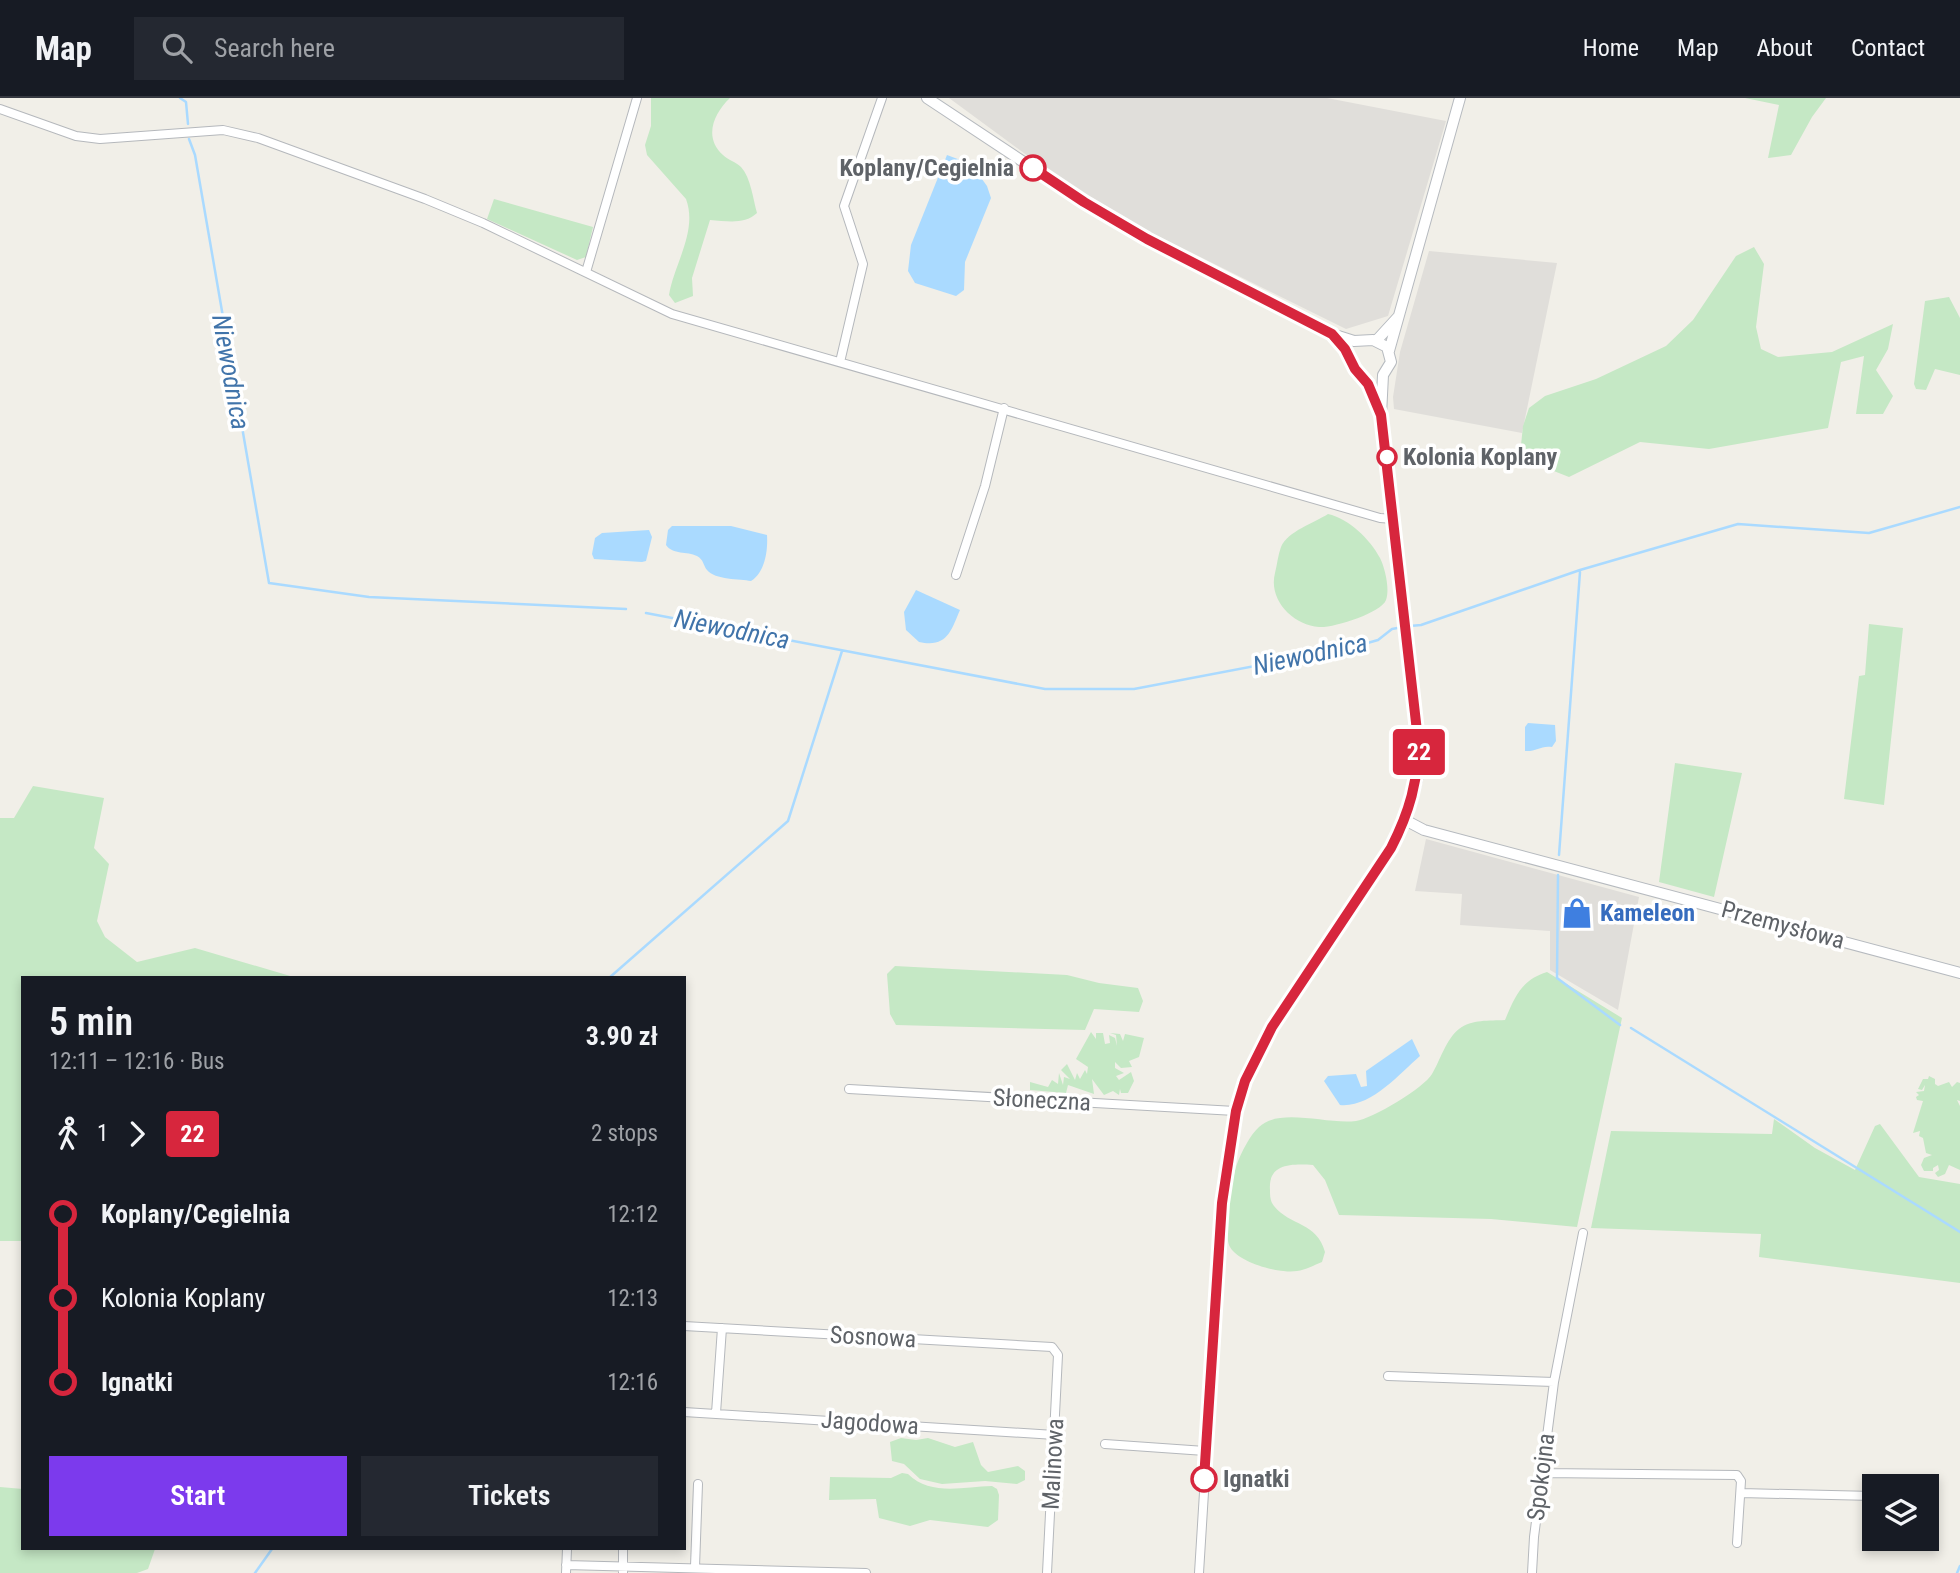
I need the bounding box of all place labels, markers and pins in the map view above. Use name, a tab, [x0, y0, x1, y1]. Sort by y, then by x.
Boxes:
place label: Koplany/Cegielnia	[839, 154, 1014, 182]
marker: Koplany/Cegielnia	[1020, 155, 1046, 181]
place label: Kolonia Koplany	[1403, 443, 1558, 471]
marker: Kolonia Koplany	[1377, 447, 1397, 467]
shop icon: Kameleon	[1560, 896, 1594, 930]
place label: Kameleon	[1600, 899, 1695, 927]
place label: Ignatki	[1223, 1465, 1290, 1493]
marker: Ignatki	[1191, 1466, 1217, 1492]

